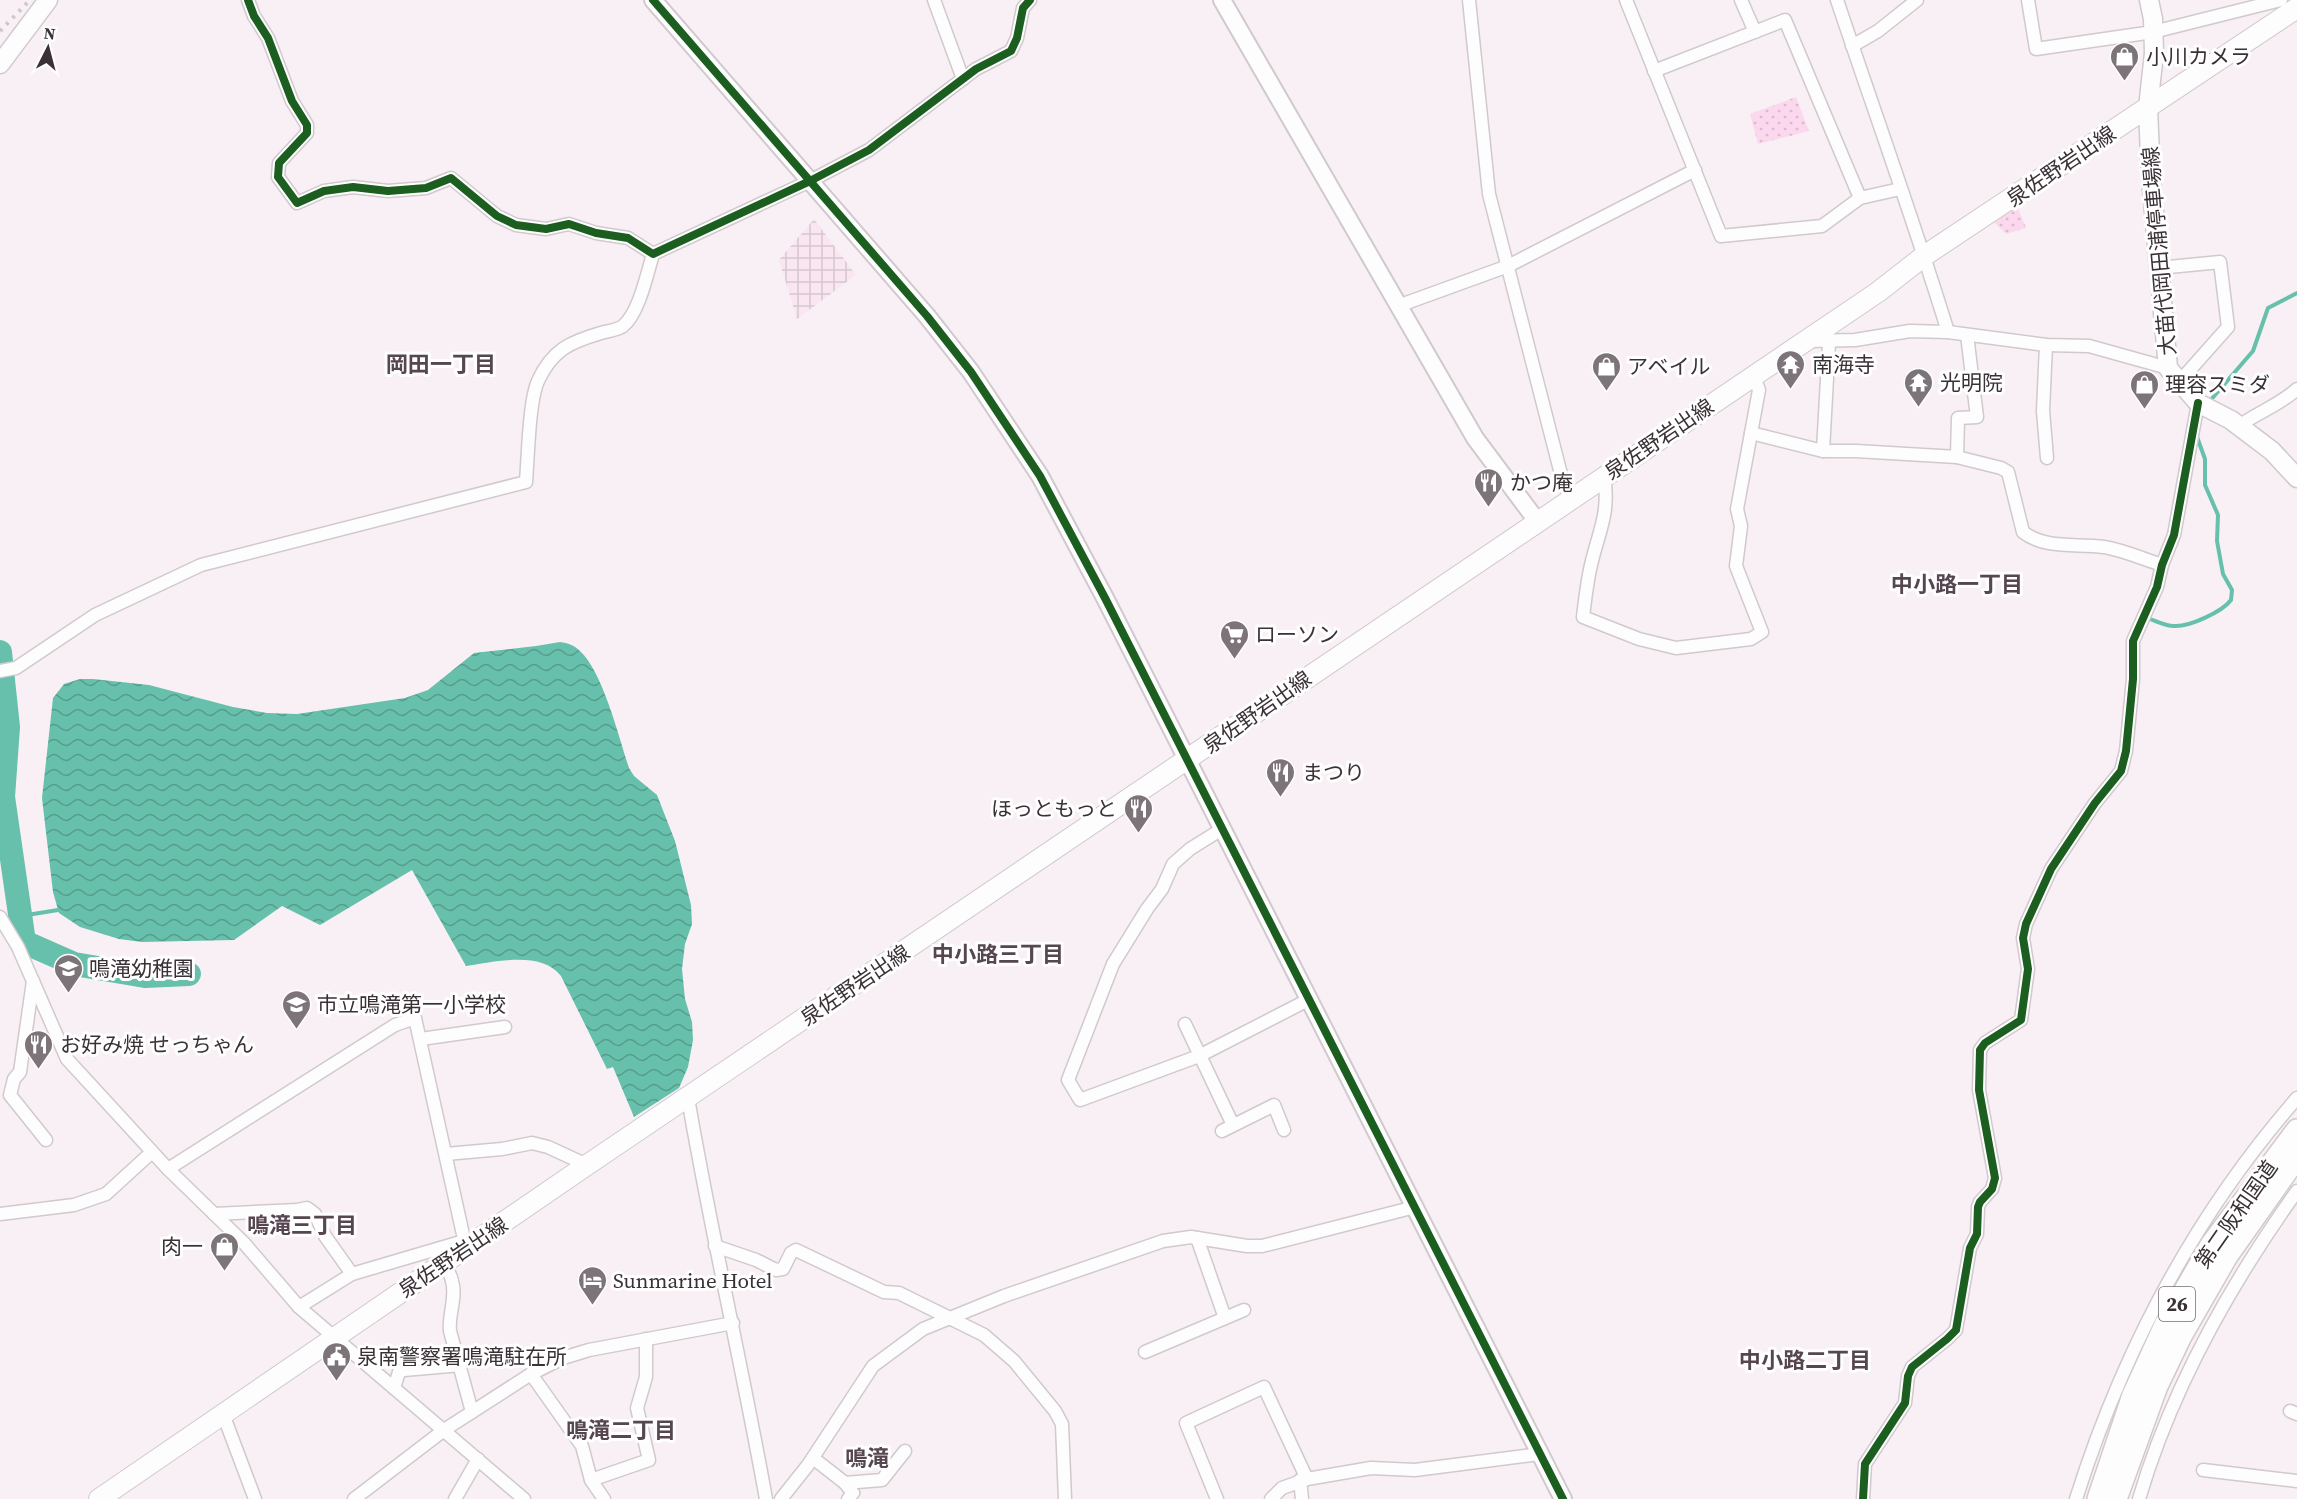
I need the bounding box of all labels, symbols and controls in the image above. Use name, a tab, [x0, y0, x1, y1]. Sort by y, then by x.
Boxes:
north arrow	[18, 18, 78, 78]
text: N	[43, 22, 57, 45]
shop icon: 小川カメラ	[2109, 40, 2141, 82]
place label: 小川カメラ	[2146, 42, 2251, 71]
street label: 泉佐野岩出線	[2001, 119, 2121, 213]
street label: 大苗代岡田浦停車場線	[2135, 145, 2183, 357]
temple icon: 南海寺	[1775, 348, 1807, 390]
district label: 岡田一丁目	[386, 349, 496, 379]
shop icon: アベイル	[1590, 350, 1622, 392]
place label: 南海寺	[1812, 350, 1875, 379]
place label: アベイル	[1627, 352, 1711, 381]
temple icon: 光明院	[1903, 366, 1935, 408]
place label: 光明院	[1940, 368, 2003, 397]
shop icon: 理容スミダ	[2128, 368, 2160, 410]
place label: 理容スミダ	[2165, 370, 2270, 399]
street label: 泉佐野岩出線	[1599, 392, 1719, 486]
restaurant icon: かつ庵	[1473, 466, 1505, 508]
place label: かつ庵	[1510, 468, 1573, 497]
district label: 中小路一丁目	[1891, 569, 2023, 599]
supermarket icon: ローソン	[1218, 618, 1250, 660]
place label: ローソン	[1255, 620, 1339, 649]
street label: 泉佐野岩出線	[1197, 664, 1317, 760]
restaurant icon: まつり	[1265, 756, 1297, 798]
place label: まつり	[1302, 758, 1365, 787]
restaurant icon: ほっともっと	[1122, 792, 1154, 834]
place label: ほっともっと	[991, 794, 1117, 823]
street label: 泉佐野岩出線	[795, 938, 915, 1032]
district label: 中小路三丁目	[932, 939, 1064, 969]
school or university icon: 鳴滝幼稚園	[52, 952, 84, 994]
place label: 鳴滝幼稚園	[89, 954, 194, 983]
school or university icon: 市立鳴滝第一小学校	[280, 988, 312, 1030]
place label: 市立鳴滝第一小学校	[317, 990, 506, 1019]
restaurant icon: お好み焼 せっちゃん	[23, 1028, 55, 1070]
place label: お好み焼 せっちゃん	[60, 1030, 254, 1059]
street label: 第二阪和国道	[2188, 1154, 2284, 1274]
district label: 鳴滝三丁目	[247, 1210, 357, 1240]
street label: 泉佐野岩出線	[393, 1210, 513, 1304]
shop icon: 肉一	[208, 1230, 240, 1272]
place label: 肉一	[161, 1232, 203, 1261]
hotel icon: Sunmarine Hotel	[576, 1264, 608, 1306]
place label: Sunmarine Hotel	[613, 1266, 773, 1295]
road number: 26	[2159, 1287, 2195, 1321]
public building icon: 泉南警察署鳴滝駐在所	[320, 1340, 352, 1382]
place label: 泉南警察署鳴滝駐在所	[357, 1342, 567, 1371]
district label: 中小路二丁目	[1739, 1345, 1871, 1375]
district label: 鳴滝二丁目	[566, 1415, 676, 1445]
district label: 鳴滝	[845, 1443, 889, 1473]

